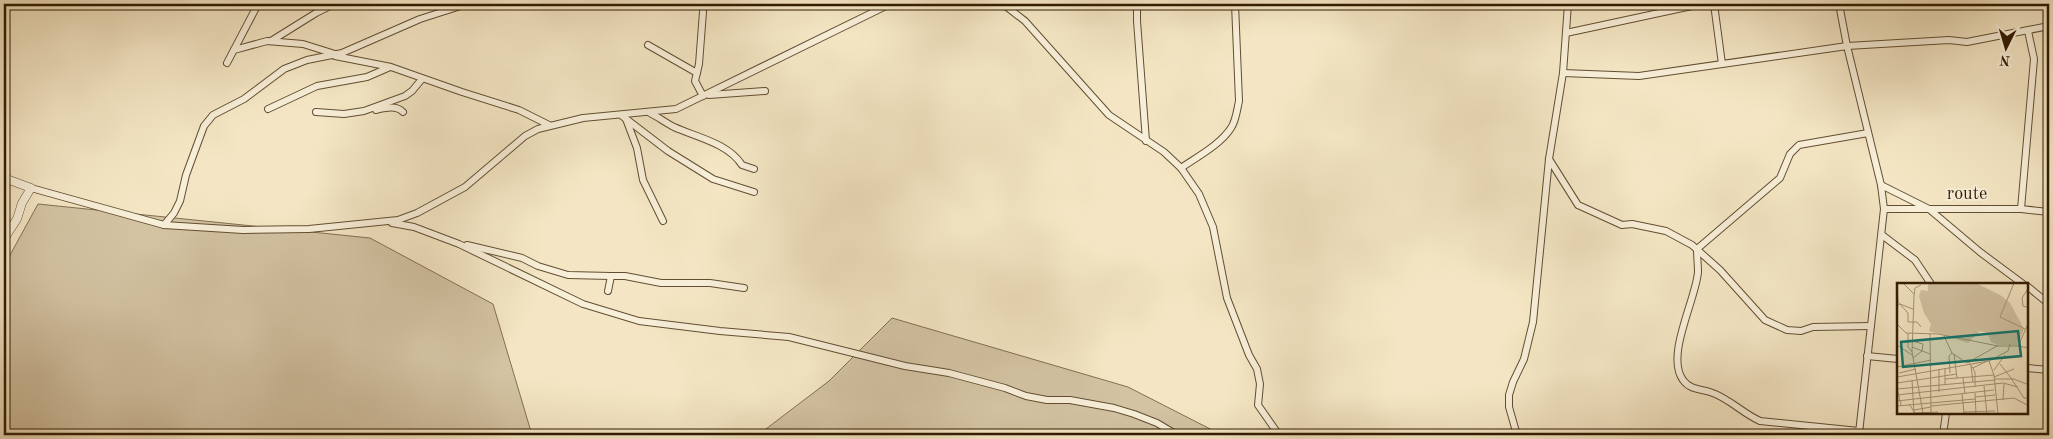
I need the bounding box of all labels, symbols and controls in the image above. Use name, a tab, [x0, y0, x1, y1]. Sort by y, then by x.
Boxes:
north arrow	[1980, 22, 2030, 72]
text: N	[1999, 52, 2011, 67]
street label: route	[1947, 185, 1987, 203]
inset map	[1897, 283, 2028, 414]

